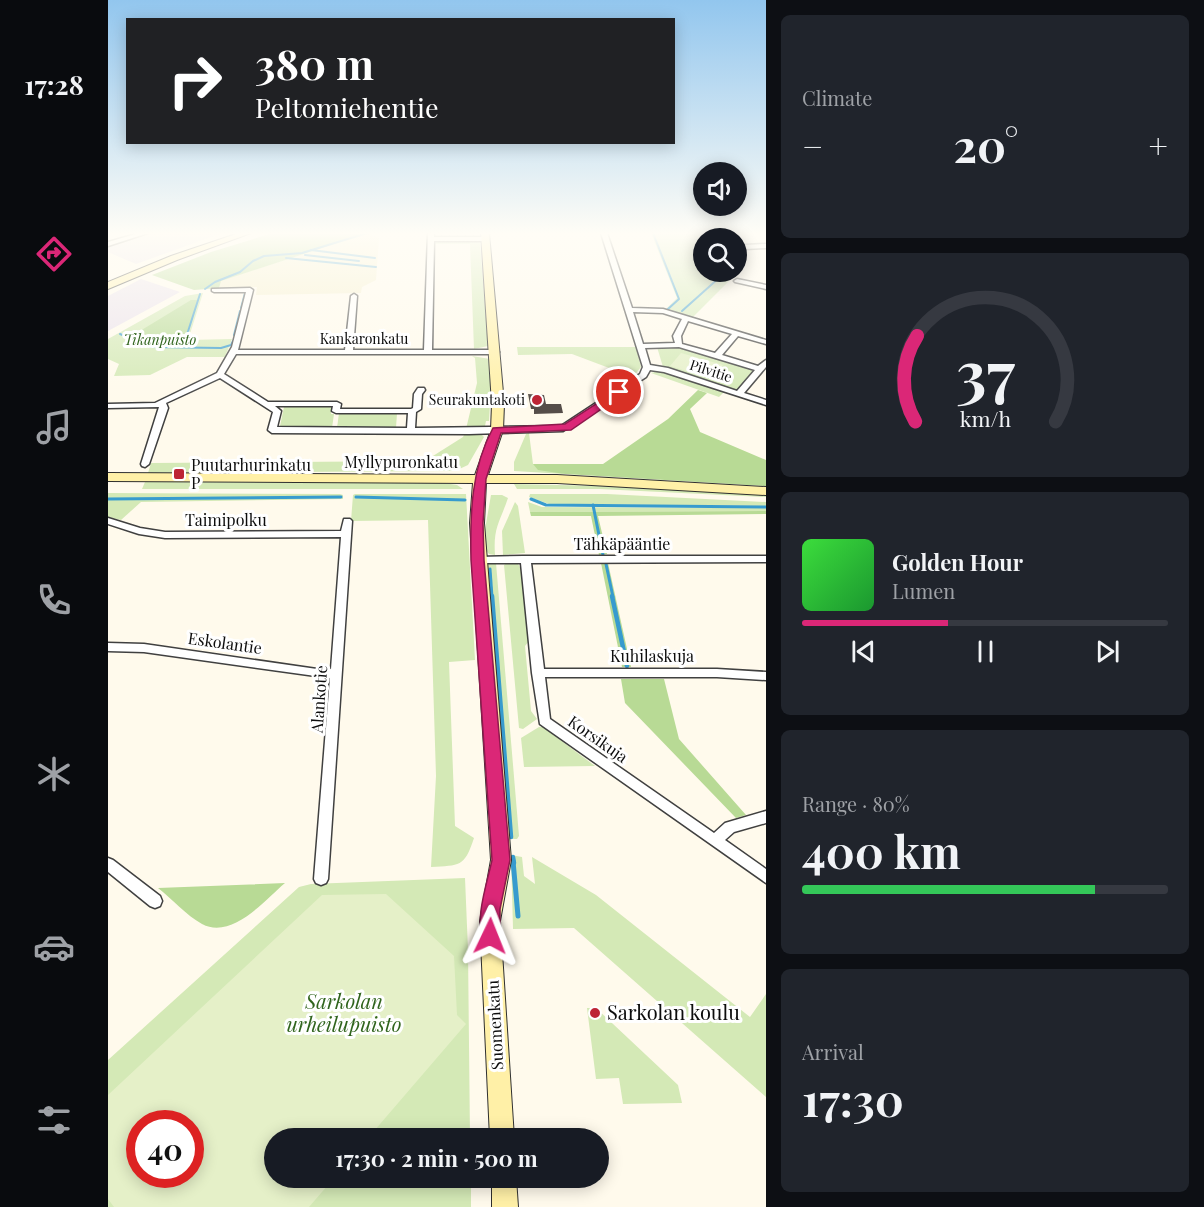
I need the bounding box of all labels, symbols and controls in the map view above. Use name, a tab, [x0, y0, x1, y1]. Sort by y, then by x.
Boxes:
text: 380 m	[255, 35, 374, 91]
icon: right	[156, 42, 234, 120]
text: 17:28	[24, 66, 84, 102]
text: Climate	[802, 84, 872, 111]
text: Peltomiehentie	[255, 89, 439, 125]
text: 20°	[954, 114, 1018, 174]
text: −	[802, 123, 823, 167]
text: +	[1149, 123, 1168, 167]
map controls	[693, 162, 747, 282]
button: sound	[693, 162, 747, 216]
button: search	[693, 228, 747, 282]
icon: directions	[33, 233, 75, 275]
text: 37	[956, 328, 1015, 412]
street label: Kankaronkatu	[320, 329, 408, 348]
park label: Tikanpuisto	[124, 330, 197, 349]
street label: Pilvitie	[688, 355, 735, 386]
pin	[593, 366, 644, 417]
icon: arrive	[602, 375, 635, 408]
place label: Seurakuntakoti	[429, 390, 525, 409]
marker: Seurakuntakoti	[530, 393, 544, 407]
text: km/h	[959, 405, 1011, 433]
icon: music	[33, 406, 75, 448]
street label: Myllypuronkatu	[344, 451, 458, 472]
place label: Puutarhurinkatu P	[191, 454, 311, 493]
marker: Puutarhurinkatu P	[172, 467, 186, 481]
street label: Taimipolku	[185, 509, 267, 530]
street label: Tähkäpääntie	[574, 533, 670, 554]
text: Golden Hour	[892, 547, 1023, 577]
text: Lumen	[892, 577, 955, 604]
icon: phone	[33, 579, 75, 621]
street label: Eskolantie	[187, 627, 263, 658]
icon: previous	[847, 635, 880, 668]
icon: pause	[969, 635, 1002, 668]
icon: next	[1091, 635, 1124, 668]
street label: Kuhilaskuja	[610, 645, 694, 666]
street label: Alankotie	[306, 664, 331, 734]
street label: Korsikuja	[564, 710, 632, 767]
icon: climate	[33, 753, 75, 795]
text: Range · 80%	[802, 790, 910, 817]
text: 400 km	[802, 820, 961, 880]
position arrow	[458, 904, 522, 968]
icon: car	[33, 926, 75, 968]
street label: Suomenkatu	[482, 979, 507, 1071]
park label: Sarkolan urheilupuisto	[287, 987, 401, 1037]
place label: Sarkolan koulu	[607, 998, 740, 1025]
marker: Sarkolan koulu	[588, 1006, 602, 1020]
text: Arrival	[802, 1038, 864, 1065]
text: 17:30	[802, 1068, 904, 1128]
icon: filters	[33, 1099, 75, 1141]
speed limit sign: 40	[126, 1110, 204, 1188]
text: 17:30 · 2 min · 500 m	[335, 1143, 538, 1173]

